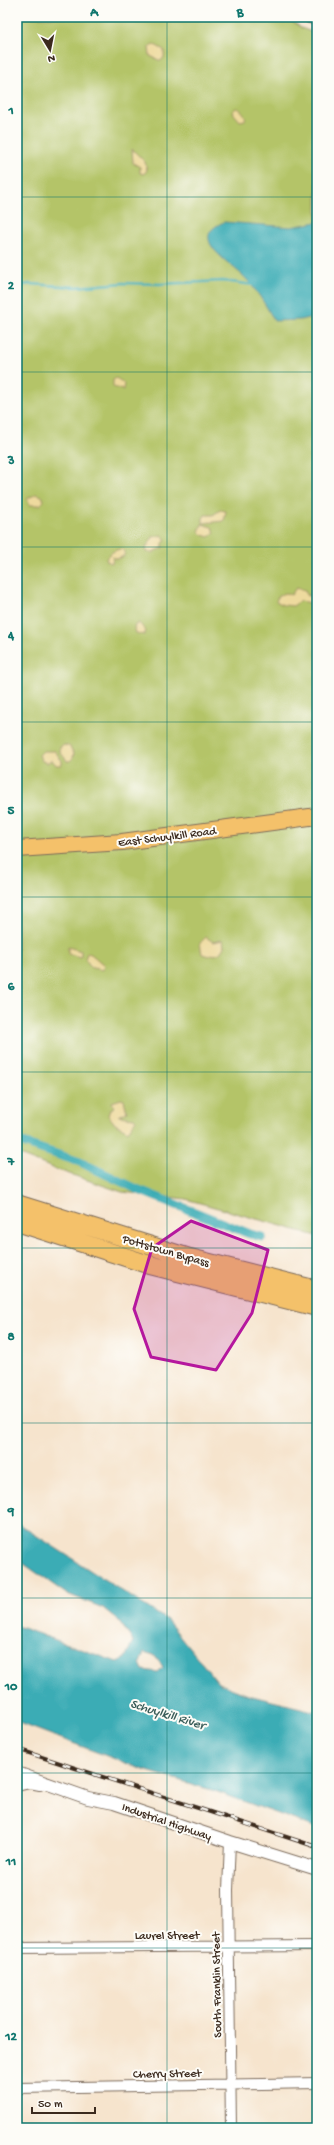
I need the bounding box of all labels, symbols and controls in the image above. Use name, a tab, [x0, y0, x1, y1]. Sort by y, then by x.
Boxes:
text: A	[89, 6, 99, 21]
text: B	[236, 6, 245, 21]
north arrow	[30, 30, 70, 70]
text: N	[47, 51, 56, 64]
text: 1	[7, 104, 14, 119]
text: 2	[8, 279, 15, 294]
text: 3	[7, 454, 15, 469]
text: 4	[7, 629, 15, 644]
text: 5	[8, 804, 15, 819]
street label: East Schuylkill Road	[117, 825, 218, 851]
text: 6	[8, 980, 15, 995]
text: 7	[7, 1155, 16, 1170]
street label: Pottstown Bypass	[120, 1233, 211, 1271]
text: 8	[7, 1330, 15, 1345]
text: 9	[7, 1505, 15, 1520]
text: 10	[4, 1680, 18, 1695]
water label: Schuylkill River	[128, 1697, 209, 1735]
street label: Industrial Highway	[120, 1801, 213, 1845]
text: 11	[5, 1855, 16, 1870]
street label: Laurel Street	[135, 1930, 200, 1944]
street label: South Franklin Street	[210, 1931, 226, 2038]
text: 12	[4, 2030, 17, 2045]
street label: Cherry Street	[133, 2067, 202, 2083]
scale bar	[32, 2089, 95, 2115]
text: 50 m	[38, 2098, 63, 2112]

